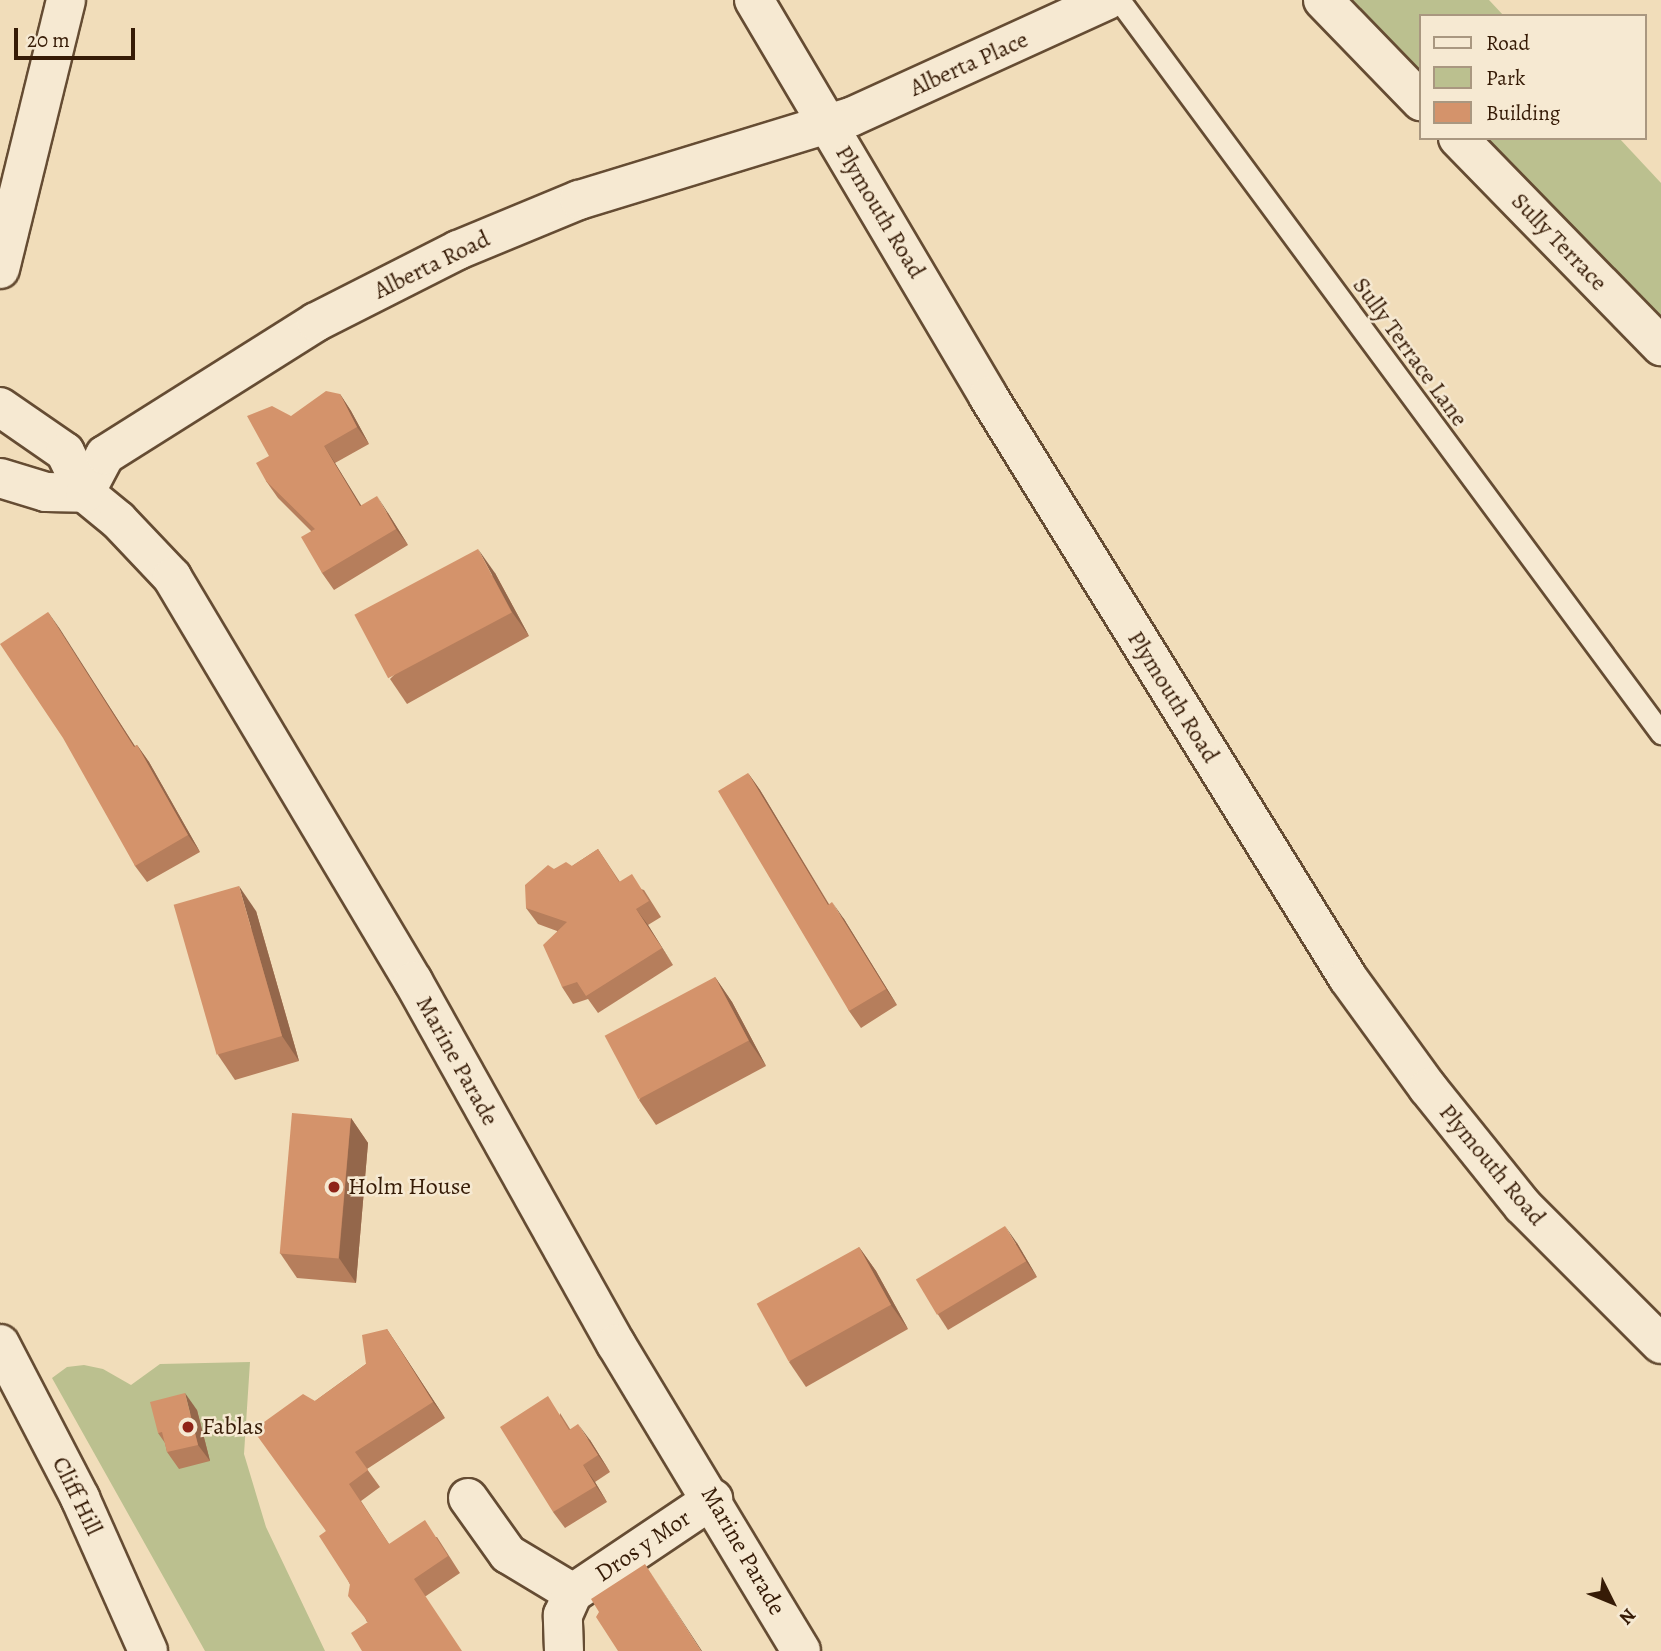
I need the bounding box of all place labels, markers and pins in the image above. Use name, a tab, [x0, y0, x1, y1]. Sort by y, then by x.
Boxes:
place label: Holm House	[348, 1173, 471, 1201]
marker: Holm House	[326, 1179, 342, 1195]
place label: Fablas	[202, 1413, 263, 1441]
marker: Fablas	[180, 1419, 196, 1435]

